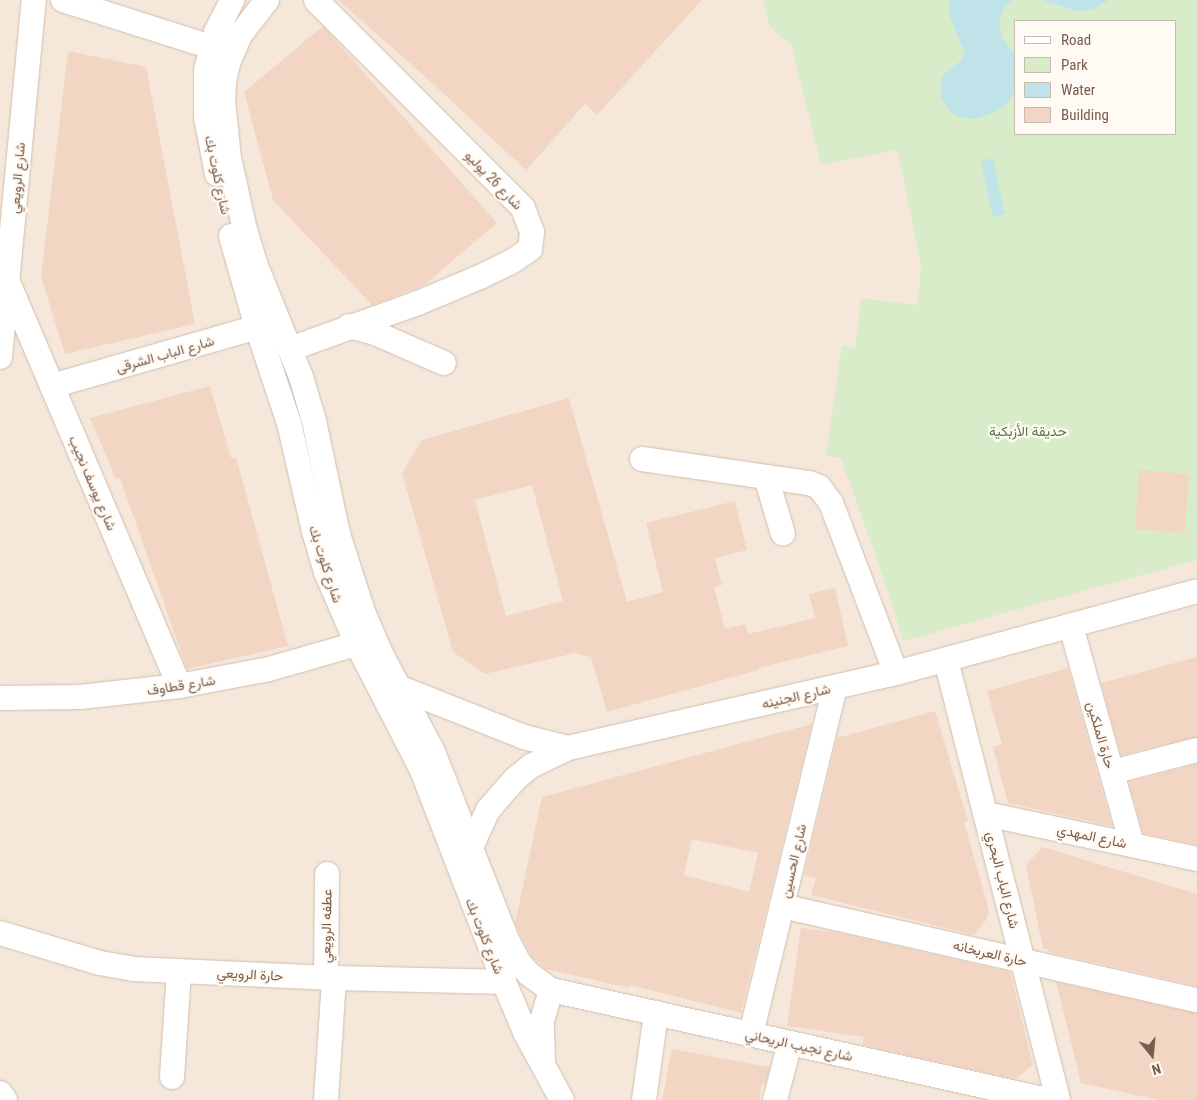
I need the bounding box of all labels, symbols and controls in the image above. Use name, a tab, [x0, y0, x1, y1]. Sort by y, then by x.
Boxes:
legend	[1014, 20, 1177, 135]
text: Road	[1061, 31, 1091, 49]
text: Park	[1061, 56, 1088, 74]
text: Water	[1061, 81, 1095, 99]
text: Building	[1061, 106, 1109, 124]
street label: شارع كلوت بك	[201, 134, 235, 216]
street label: شارع الرويعي	[6, 142, 28, 214]
street label: شارع 26 يوليو	[462, 147, 526, 213]
street label: شارع الباب الشرقى	[114, 332, 216, 376]
park label: حديقة الأزبكية	[989, 423, 1067, 439]
street label: شارع يوسف نجيب	[65, 433, 121, 533]
street label: شارع كلوت بك	[306, 523, 346, 605]
street label: شارع قطاوف	[145, 671, 217, 699]
street label: شارع الجنينه	[760, 680, 832, 712]
street label: حارة الملكين	[1083, 700, 1119, 770]
street label: شارع المهدي	[1056, 820, 1128, 852]
street label: شارع الحسين	[776, 822, 810, 900]
street label: شارع الباب البحري	[983, 830, 1023, 930]
street label: عطفه الرويعي	[317, 889, 335, 963]
street label: شارع كلوت بك	[462, 895, 508, 977]
street label: حارة العربخانه	[951, 936, 1029, 970]
street label: حارة الرويعي	[216, 964, 284, 984]
street label: شارع نجيب الريحاني	[744, 1025, 854, 1065]
north arrow	[1127, 1030, 1177, 1080]
text: N	[1150, 1060, 1163, 1078]

